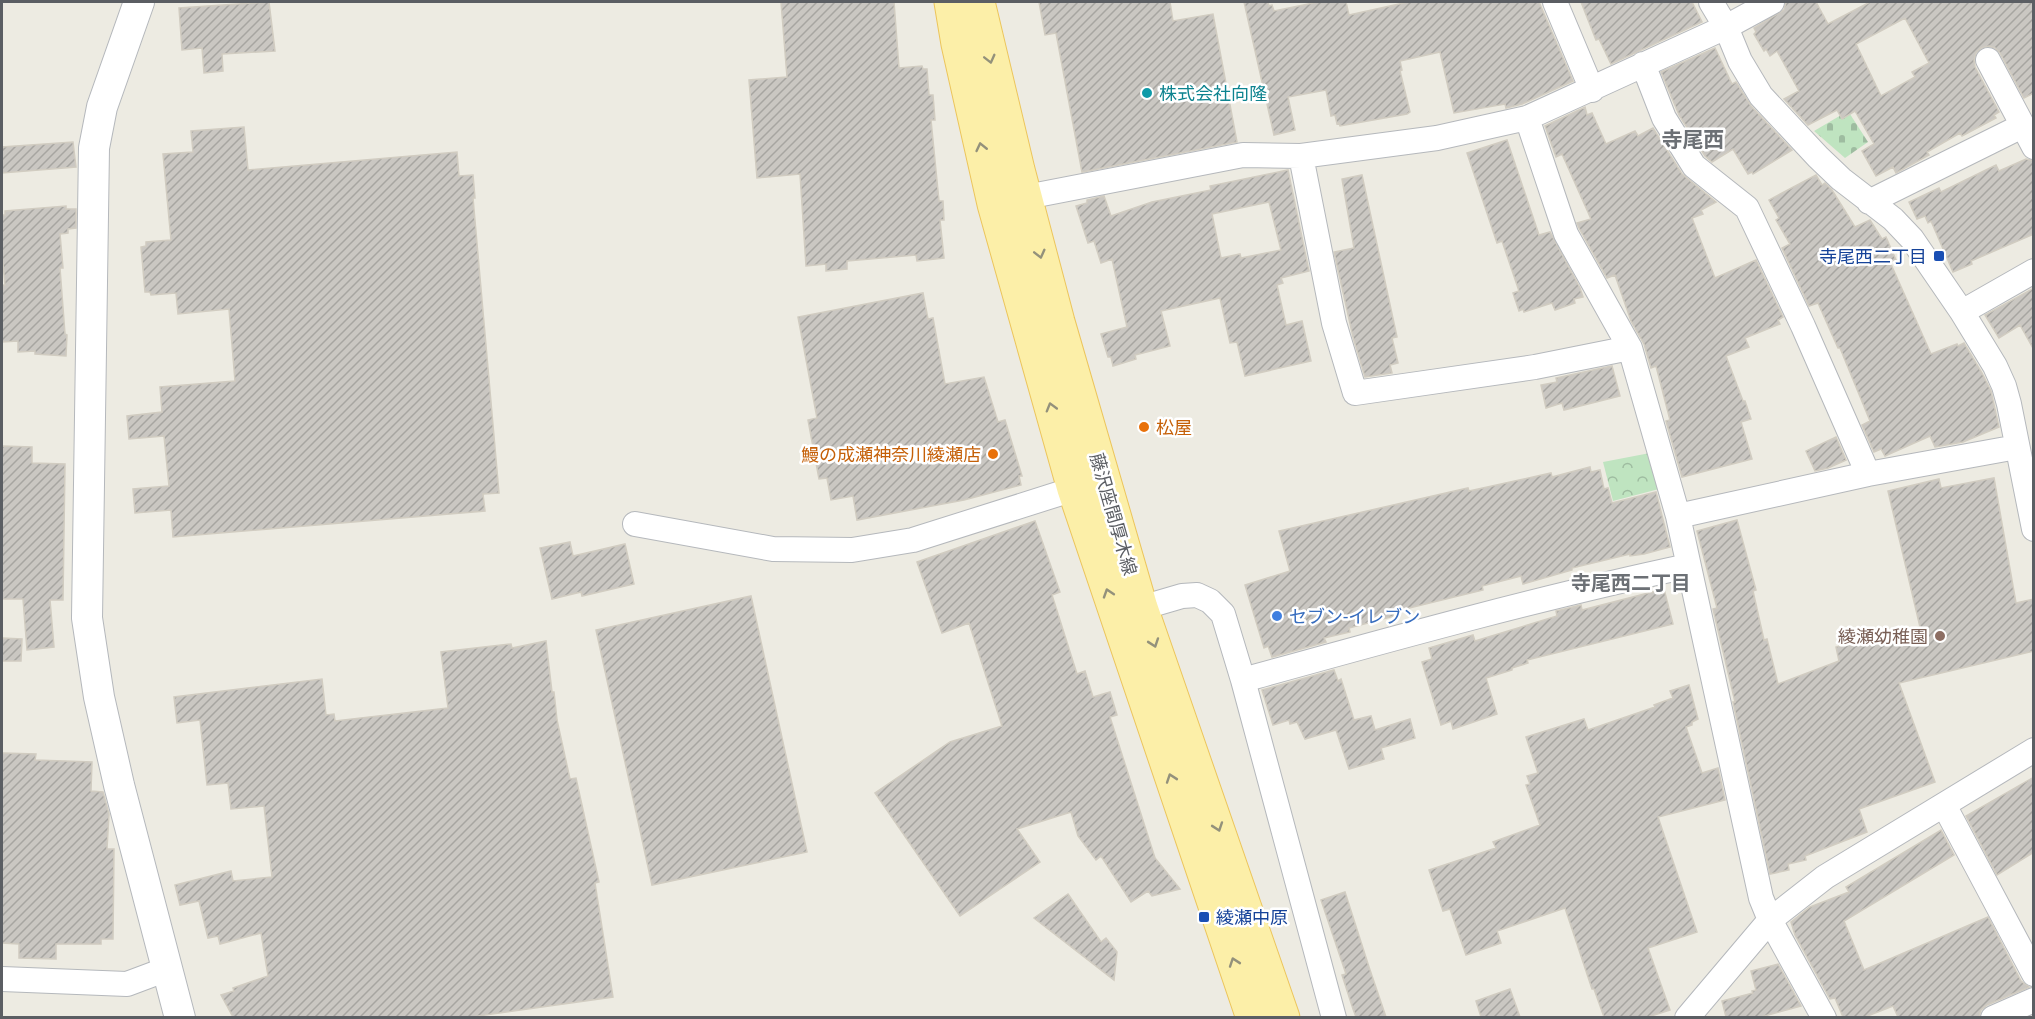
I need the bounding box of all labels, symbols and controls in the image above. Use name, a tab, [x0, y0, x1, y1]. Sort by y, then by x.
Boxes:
one-way arrow	[983, 53, 996, 63]
place label: 株式会社向隆	[1159, 83, 1267, 103]
marker: 株式会社向隆	[1140, 86, 1154, 100]
district label: 寺尾西	[1662, 127, 1725, 151]
one-way arrow	[976, 142, 989, 152]
place label: 寺尾西二丁目	[1819, 246, 1927, 266]
one-way arrow	[1033, 248, 1045, 259]
marker: 寺尾西二丁目	[1932, 249, 1946, 263]
one-way arrow	[1046, 402, 1058, 413]
place label: 松屋	[1156, 417, 1192, 437]
marker: 松屋	[1137, 420, 1151, 434]
place label: 鰻の成瀬神奈川綾瀬店	[801, 444, 981, 464]
marker: 鰻の成瀬神奈川綾瀬店	[986, 447, 1000, 461]
street label: 藤沢座間厚木線	[1087, 451, 1141, 577]
district label: 寺尾西二丁目	[1571, 571, 1691, 594]
one-way arrow	[1103, 588, 1115, 599]
place label: セブン-イレブン	[1289, 606, 1420, 626]
marker: セブン-イレブン	[1270, 609, 1284, 623]
place label: 綾瀬幼稚園	[1838, 626, 1928, 646]
marker: 綾瀬幼稚園	[1933, 629, 1947, 643]
one-way arrow	[1146, 637, 1159, 648]
one-way arrow	[1165, 773, 1178, 784]
one-way arrow	[1210, 821, 1223, 832]
place label: 綾瀬中原	[1216, 907, 1288, 927]
marker: 綾瀬中原	[1197, 910, 1211, 924]
one-way arrow	[1228, 957, 1241, 968]

